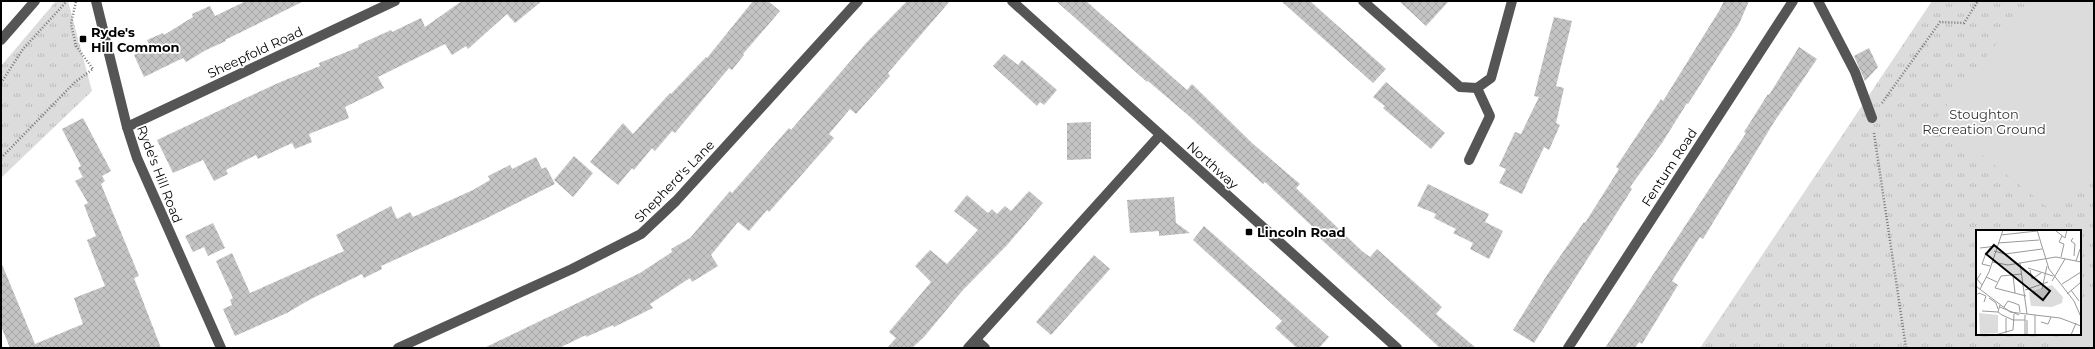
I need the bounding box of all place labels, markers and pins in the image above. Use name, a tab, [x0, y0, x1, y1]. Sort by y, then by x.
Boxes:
place label: Ryde's Hill Common	[91, 24, 179, 55]
marker: Ryde's Hill Common	[78, 34, 88, 44]
place label: Lincoln Road	[1257, 224, 1346, 240]
marker: Lincoln Road	[1244, 227, 1254, 237]

